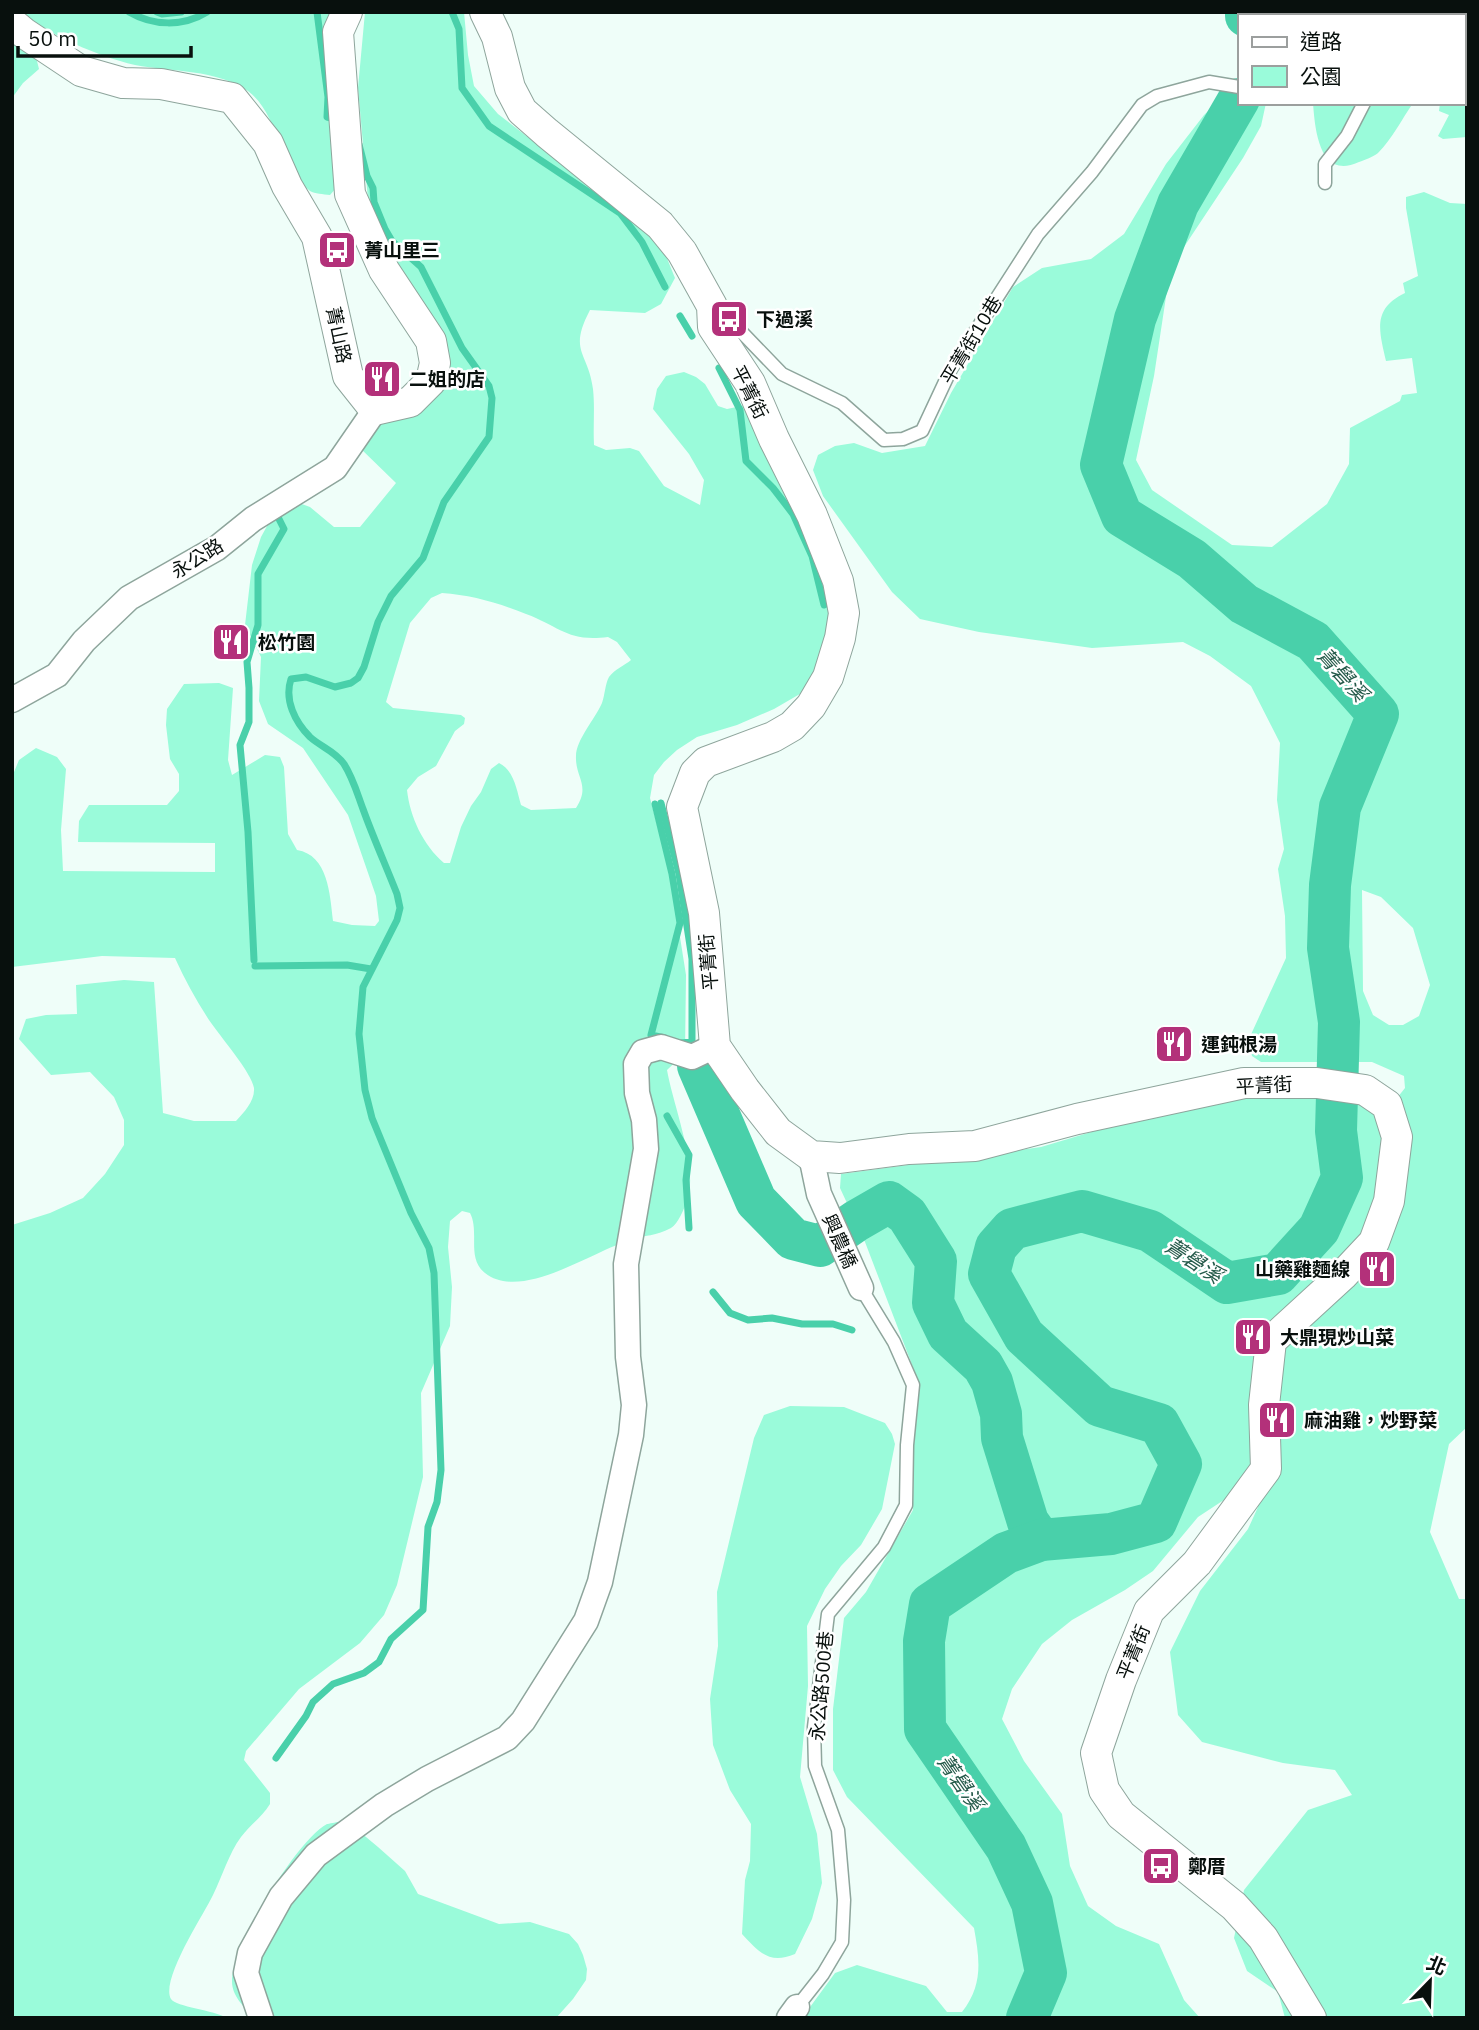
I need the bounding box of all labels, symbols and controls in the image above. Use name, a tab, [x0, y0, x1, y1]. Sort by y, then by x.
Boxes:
scale bar	[18, 14, 191, 58]
legend	[1238, 14, 1465, 105]
text: 50 m	[28, 24, 77, 52]
text: 道路	[1300, 27, 1342, 55]
text: 公園	[1300, 62, 1342, 90]
bus stop icon: 菁山里三	[316, 229, 358, 271]
place label: 菁山里三	[364, 238, 440, 262]
street label: 平菁街10巷	[935, 291, 1007, 389]
bus stop icon: 下過溪	[708, 298, 750, 340]
street label: 菁山路	[321, 305, 357, 365]
place label: 下過溪	[756, 307, 813, 331]
restaurant icon: 二姐的店	[361, 358, 403, 400]
street label: 平菁街	[726, 361, 774, 423]
place label: 二姐的店	[409, 367, 485, 391]
street label: 永公路	[166, 533, 228, 583]
restaurant icon: 松竹園	[210, 621, 252, 663]
place label: 松竹園	[258, 630, 315, 654]
water label: 菁礐溪	[1312, 641, 1376, 709]
street label: 平菁街	[694, 933, 722, 991]
restaurant icon: 運鈍根湯	[1153, 1023, 1195, 1065]
place label: 運鈍根湯	[1201, 1032, 1277, 1056]
street label: 平菁街	[1235, 1072, 1293, 1098]
street label: 興農橋	[817, 1210, 863, 1272]
water label: 菁礐溪	[1160, 1231, 1231, 1291]
restaurant icon: 山藥雞麵線	[1356, 1248, 1398, 1290]
place label: 山藥雞麵線	[1255, 1257, 1350, 1281]
restaurant icon: 大鼎現炒山菜	[1232, 1316, 1274, 1358]
place label: 大鼎現炒山菜	[1280, 1325, 1394, 1349]
restaurant icon: 麻油雞，炒野菜	[1256, 1399, 1298, 1441]
place label: 麻油雞，炒野菜	[1304, 1408, 1437, 1432]
street label: 平菁街	[1111, 1621, 1155, 1683]
street label: 永公路500巷	[804, 1630, 838, 1742]
water label: 菁礐溪	[931, 1748, 992, 1818]
bus stop icon: 鄭厝	[1140, 1845, 1182, 1887]
place label: 鄭厝	[1188, 1854, 1226, 1878]
north arrow	[1395, 1946, 1465, 2016]
text: 北	[1423, 1951, 1450, 1980]

